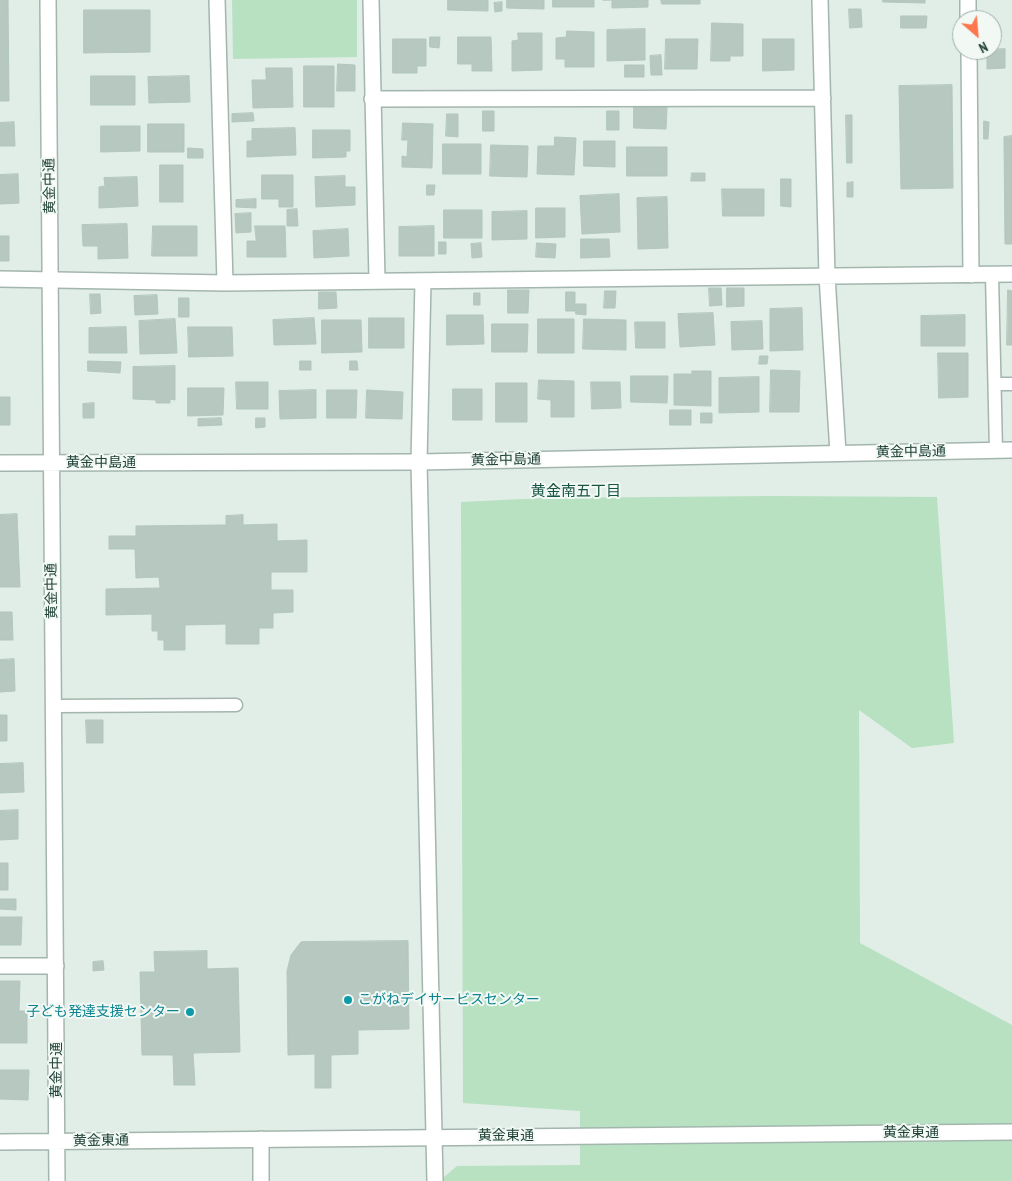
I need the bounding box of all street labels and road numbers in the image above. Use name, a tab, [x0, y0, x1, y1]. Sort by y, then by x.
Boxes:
street label: 黄金中通	[41, 158, 59, 214]
street label: 黄金中島通	[876, 443, 946, 461]
street label: 黄金中島通	[471, 451, 541, 469]
street label: 黄金中島通	[66, 455, 136, 471]
street label: 黄金中通	[43, 563, 61, 619]
street label: 黄金中通	[49, 1042, 65, 1098]
street label: 黄金東通	[883, 1125, 939, 1141]
street label: 黄金東通	[478, 1128, 534, 1144]
street label: 黄金東通	[73, 1132, 129, 1150]

